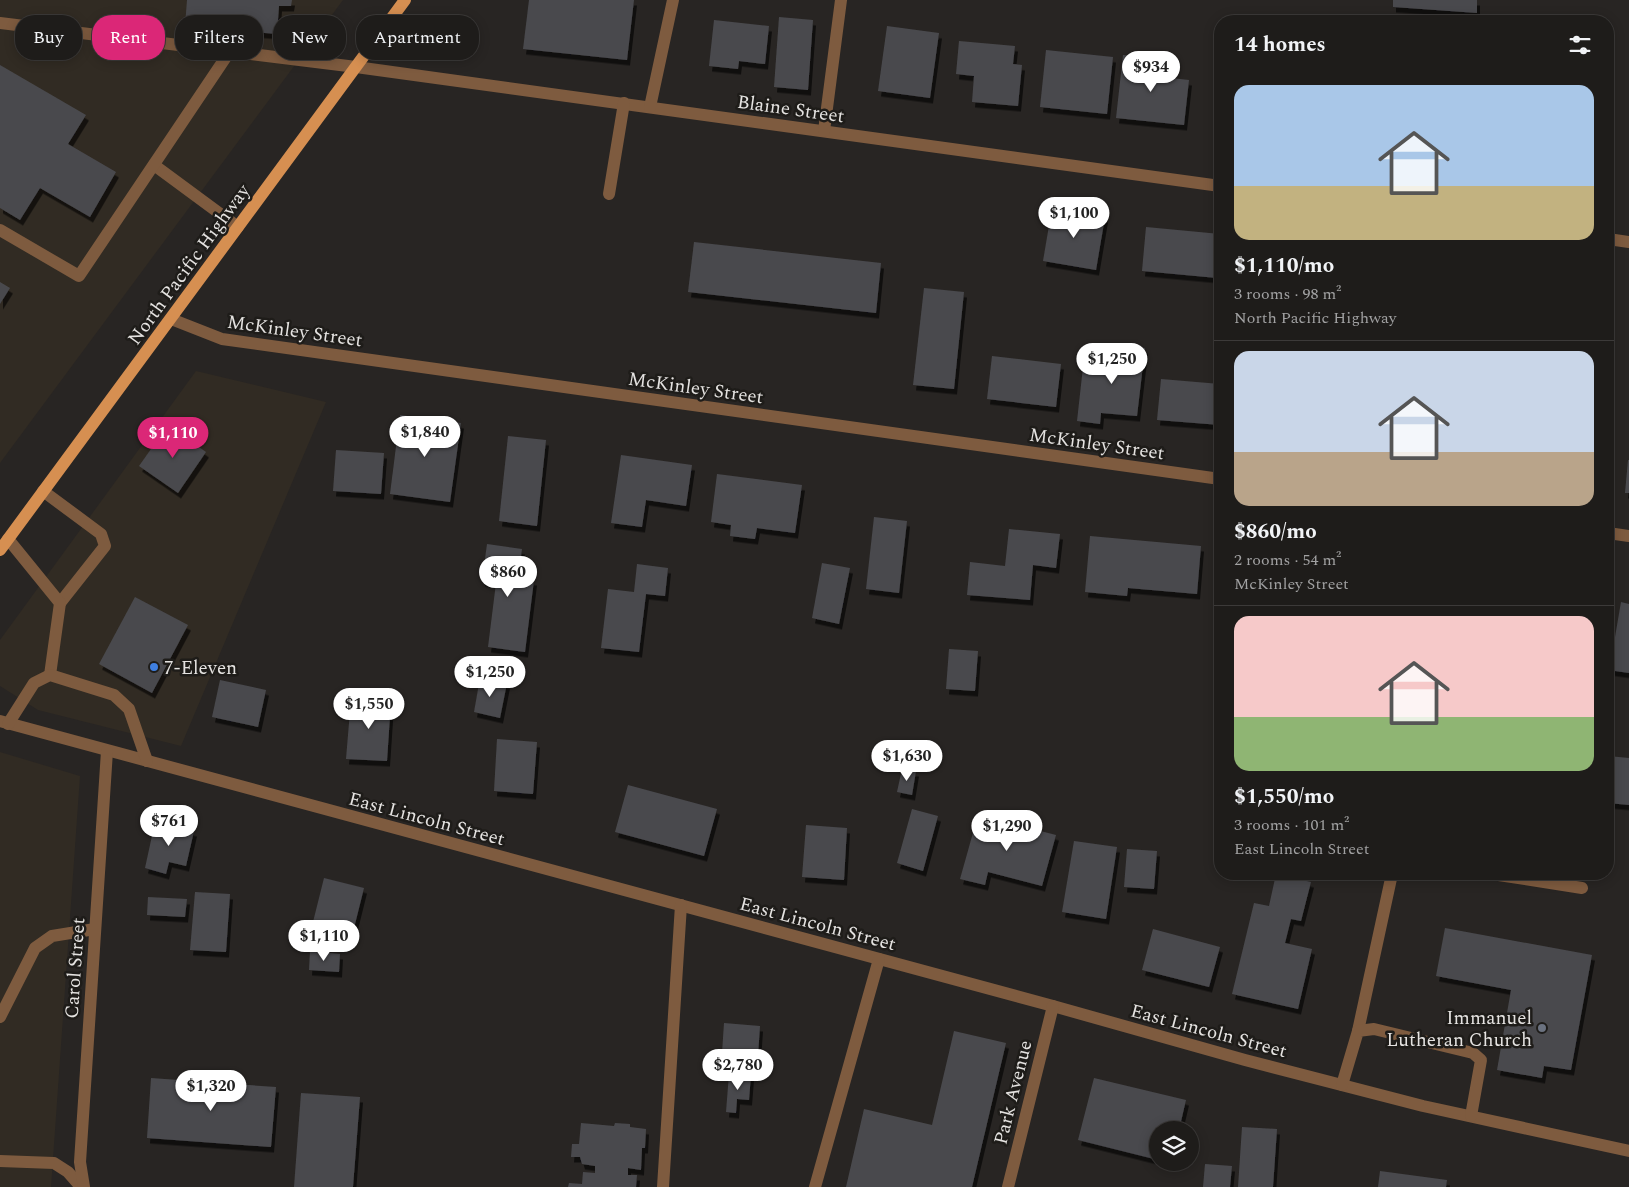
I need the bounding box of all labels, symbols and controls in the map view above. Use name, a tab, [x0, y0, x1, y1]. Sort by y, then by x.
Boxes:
chip: Buy	[15, 15, 82, 60]
chip: Rent	[92, 15, 165, 60]
chip: Filters	[175, 15, 263, 60]
chip: New	[273, 15, 346, 60]
chip: Apartment	[356, 15, 479, 60]
text: 14 homes	[1234, 29, 1326, 61]
icon: filters	[1566, 31, 1594, 59]
pin: $934	[1121, 51, 1181, 93]
text: $934	[1133, 55, 1169, 79]
street label: Blaine Street	[735, 88, 847, 131]
icon: home	[1369, 118, 1459, 208]
street label: North Pacific Highway	[121, 178, 258, 351]
pin: $1,100	[1033, 196, 1115, 239]
text: $1,100	[1049, 201, 1099, 225]
text: $1,110/mo	[1234, 250, 1334, 282]
text: 3 rooms · 98 m²	[1234, 282, 1341, 306]
text: North Pacific Highway	[1234, 306, 1396, 330]
street label: McKinley Street	[225, 308, 365, 355]
pin: $1,250	[1071, 342, 1153, 385]
text: $1,250	[1087, 347, 1137, 371]
street label: McKinley Street	[626, 365, 766, 412]
icon: home	[1369, 383, 1459, 473]
pin: $1,110	[132, 416, 214, 459]
pin: $1,840	[384, 416, 466, 458]
text: $1,840	[400, 420, 450, 444]
text: $1,110	[148, 421, 198, 445]
street label: McKinley Street	[1027, 421, 1167, 468]
text: $860/mo	[1234, 516, 1317, 548]
text: 2 rooms · 54 m²	[1234, 548, 1341, 572]
pin: $860	[478, 556, 538, 598]
text: $860	[490, 560, 526, 584]
text: McKinley Street	[1234, 572, 1349, 596]
icon: home	[1369, 648, 1459, 738]
place label: 7-Eleven	[164, 654, 237, 683]
pin: $1,250	[449, 656, 531, 698]
text: $1,250	[465, 660, 515, 684]
marker: 7-Eleven	[148, 661, 160, 673]
pin: $1,550	[328, 688, 410, 730]
text: $1,550	[344, 692, 394, 716]
pin: $1,630	[866, 740, 948, 782]
text: $1,630	[882, 744, 932, 768]
text: $1,550/mo	[1234, 781, 1334, 813]
street label: East Lincoln Street	[345, 785, 508, 854]
pin: $761	[139, 804, 199, 847]
text: $761	[151, 809, 187, 833]
pin: $1,290	[966, 810, 1048, 852]
text: 3 rooms · 101 m²	[1234, 813, 1349, 837]
text: $1,290	[982, 814, 1032, 838]
text: East Lincoln Street	[1234, 837, 1369, 861]
street label: East Lincoln Street	[736, 890, 899, 959]
street label: Carol Street	[58, 916, 94, 1020]
pin: $1,110	[283, 920, 365, 962]
text: $1,110	[299, 924, 349, 948]
street label: East Lincoln Street	[1127, 997, 1290, 1066]
place label: Immanuel Lutheran Church	[1386, 1004, 1532, 1055]
marker: Immanuel Lutheran Church	[1536, 1022, 1548, 1034]
street label: Park Avenue	[986, 1037, 1040, 1148]
pin: $2,780	[697, 1048, 779, 1091]
text: $2,780	[713, 1053, 763, 1077]
pin: $1,320	[170, 1070, 252, 1112]
text: $1,320	[186, 1074, 236, 1098]
map controls	[1149, 1121, 1199, 1171]
button: layers	[1149, 1121, 1199, 1171]

